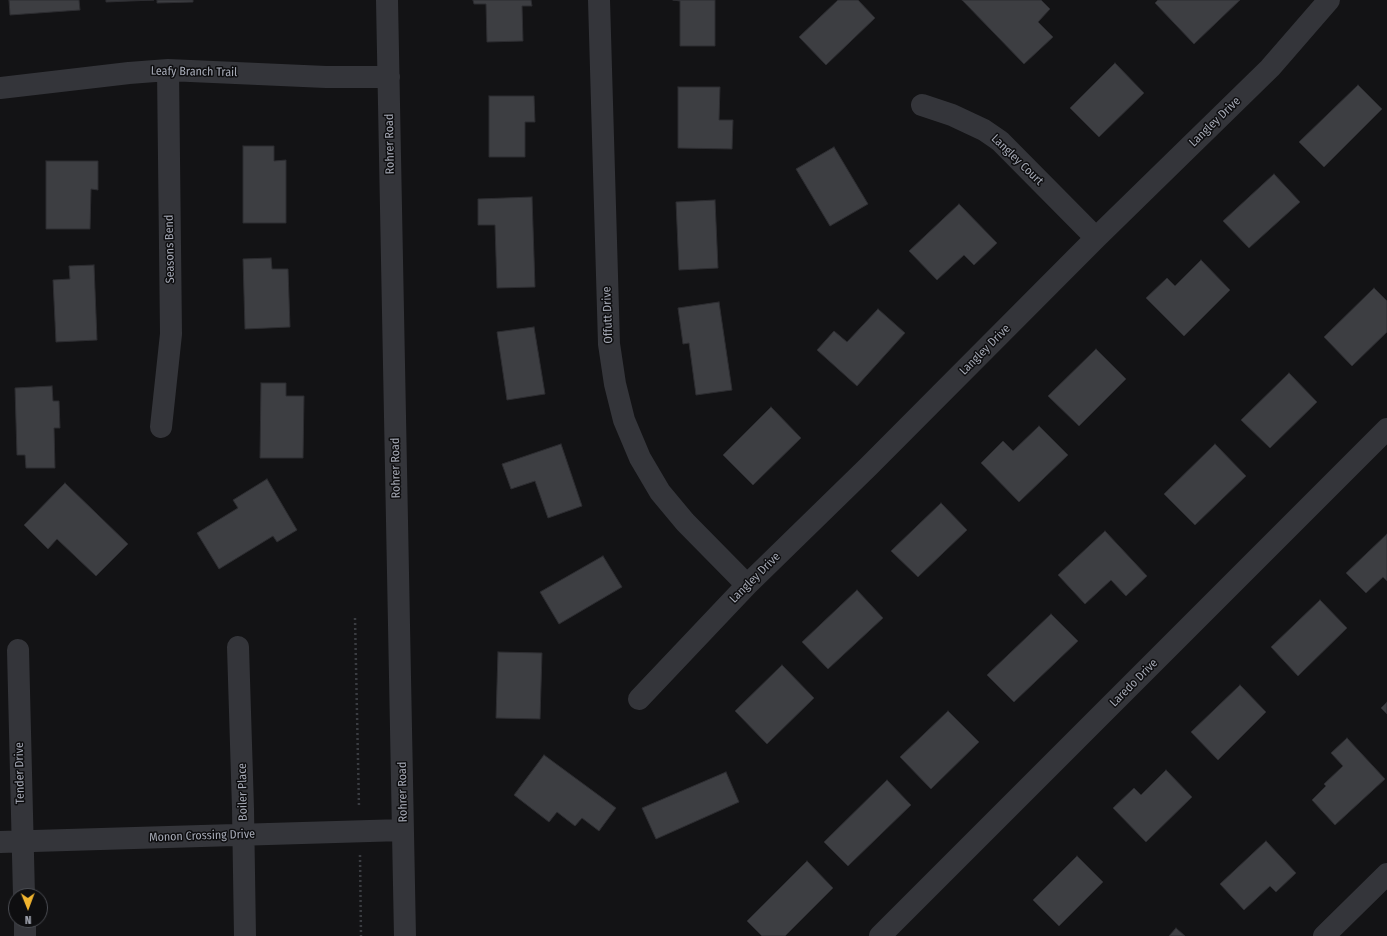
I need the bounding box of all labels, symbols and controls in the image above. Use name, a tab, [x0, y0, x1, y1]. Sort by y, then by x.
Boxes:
street label: Leafy Branch Trail	[151, 64, 237, 80]
street label: Langley Drive	[1186, 94, 1244, 150]
street label: Rohrer Road	[382, 114, 398, 174]
street label: Langley Court	[988, 132, 1046, 188]
street label: Seasons Bend	[162, 215, 178, 283]
street label: Offutt Drive	[600, 286, 616, 344]
street label: Langley Drive	[957, 322, 1013, 378]
street label: Rohrer Road	[388, 438, 404, 498]
street label: Langley Drive	[727, 550, 783, 606]
street label: Laredo Drive	[1107, 656, 1161, 710]
street label: Tender Drive	[12, 742, 28, 804]
street label: Rohrer Road	[395, 762, 411, 822]
street label: Boiler Place	[235, 763, 251, 821]
street label: Monon Crossing Drive	[149, 827, 255, 845]
north arrow	[8, 888, 48, 928]
text: N	[25, 913, 32, 926]

